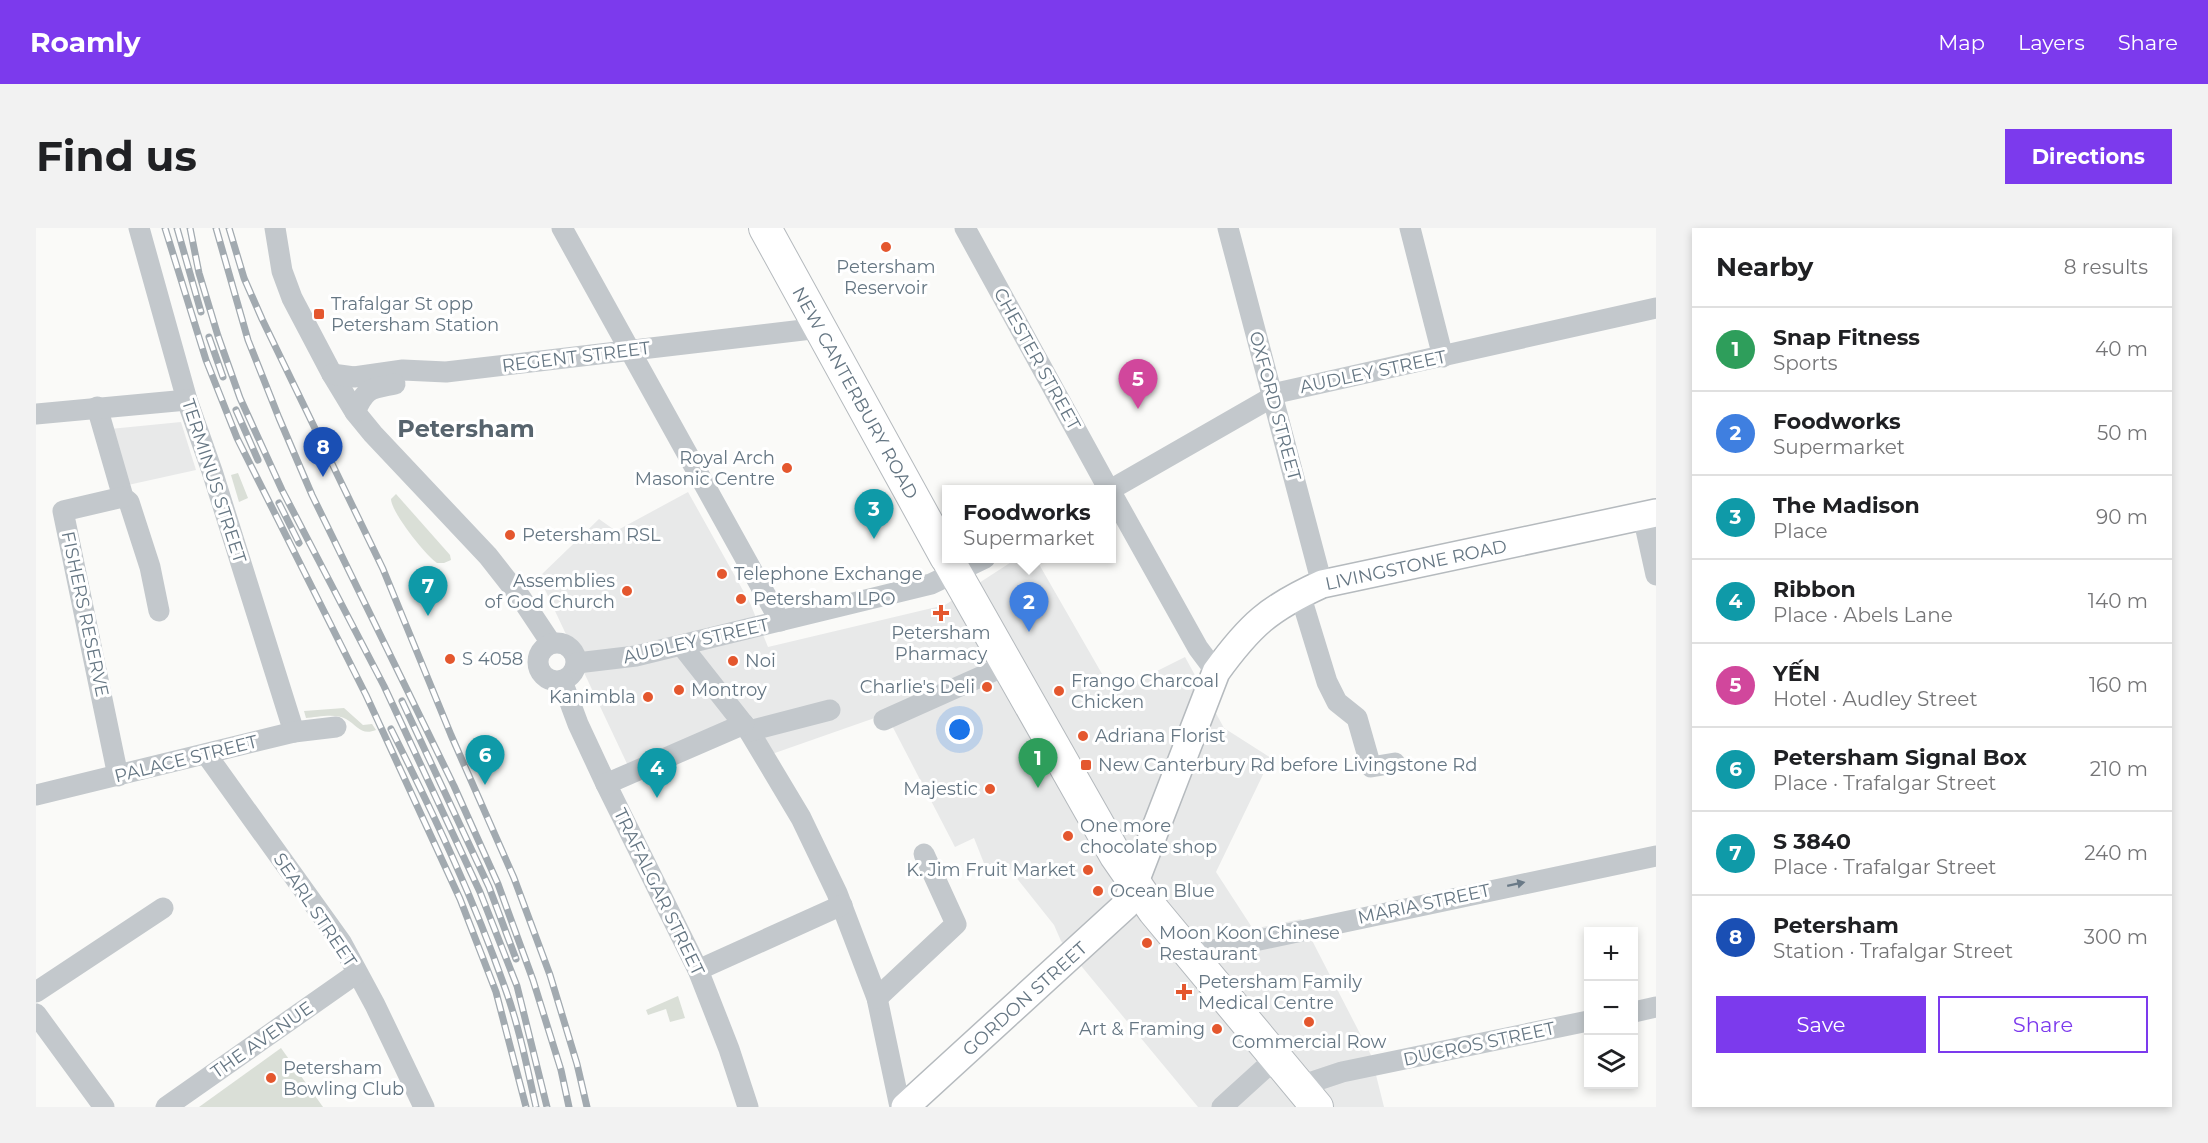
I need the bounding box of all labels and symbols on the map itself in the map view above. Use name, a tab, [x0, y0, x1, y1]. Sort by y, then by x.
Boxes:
marker: Petersham Reservoir	[879, 240, 893, 254]
place label: Petersham Reservoir	[836, 256, 936, 299]
street label: NEW CANTERBURY ROAD	[787, 283, 923, 503]
street label: CHESTER STREET	[989, 284, 1086, 434]
place label: Trafalgar St opp Petersham Station	[331, 293, 499, 336]
marker: Trafalgar St opp Petersham Station	[312, 307, 326, 321]
street label: OXFORD STREET	[1244, 329, 1306, 484]
street label: REGENT STREET	[501, 337, 652, 377]
street label: AUDLEY STREET	[1298, 346, 1449, 398]
pin: 5	[1118, 360, 1158, 409]
street label: TERMINUS STREET	[177, 396, 251, 567]
district label: Petersham	[397, 414, 535, 443]
pin: 8	[304, 428, 342, 477]
place label: Royal Arch Masonic Centre	[635, 447, 775, 490]
marker: Royal Arch Masonic Centre	[780, 461, 794, 475]
pin: 3	[854, 490, 894, 539]
place label: Petersham RSL	[522, 524, 661, 546]
marker: Petersham RSL	[503, 528, 517, 542]
street label: FISHERS RESERVE	[57, 529, 113, 699]
street label: LIVINGSTONE ROAD	[1323, 535, 1509, 595]
place label: Telephone Exchange	[734, 563, 923, 585]
pin: 7	[408, 566, 448, 616]
marker: Telephone Exchange	[715, 567, 729, 581]
place label: Assemblies of God Church	[485, 570, 615, 613]
pin: 2	[1010, 582, 1048, 632]
marker: Assemblies of God Church	[620, 584, 634, 598]
place label: Petersham LPO	[753, 588, 896, 610]
marker: Petersham LPO	[734, 592, 748, 606]
marker: Petersham Pharmacy	[934, 606, 948, 620]
street label: AUDLEY STREET	[621, 613, 772, 668]
place label: Petersham Pharmacy	[891, 622, 991, 665]
place label: S 4058	[462, 648, 523, 670]
place label: Noi	[745, 650, 776, 672]
marker: S 4058	[443, 652, 457, 666]
marker: Noi	[726, 654, 740, 668]
place label: Frango Charcoal Chicken	[1071, 670, 1219, 713]
place label: Charlie's Deli	[860, 676, 975, 698]
place label: Montroy	[691, 679, 767, 701]
marker: Charlie's Deli	[980, 680, 994, 694]
marker: Montroy	[672, 683, 686, 697]
marker: Frango Charcoal Chicken	[1052, 684, 1066, 698]
place label: Kanimbla	[549, 686, 636, 708]
marker: Kanimbla	[641, 690, 655, 704]
your location	[945, 715, 974, 744]
place label: Adriana Florist	[1095, 725, 1226, 747]
marker: Adriana Florist	[1076, 729, 1090, 743]
street label: PALACE STREET	[112, 730, 260, 787]
pin: 6	[466, 736, 504, 785]
pin: 1	[1018, 738, 1058, 788]
pin: 4	[638, 748, 676, 798]
place label: New Canterbury Rd before Livingstone Rd	[1098, 754, 1477, 776]
marker: New Canterbury Rd before Livingstone Rd	[1079, 758, 1093, 772]
place label: Majestic	[903, 778, 978, 800]
marker: Majestic	[983, 782, 997, 796]
street label: TRAFALGAR STREET	[609, 805, 709, 980]
place label: One more chocolate shop	[1080, 815, 1217, 858]
marker: One more chocolate shop	[1061, 829, 1075, 843]
street label: SEARL STREET	[269, 849, 362, 972]
place label: K. Jim Fruit Market	[906, 859, 1076, 881]
marker: K. Jim Fruit Market	[1081, 863, 1095, 877]
street label: MARIA STREET	[1356, 879, 1493, 929]
one-way arrow	[1506, 879, 1525, 888]
place label: Ocean Blue	[1110, 880, 1215, 902]
marker: Ocean Blue	[1091, 884, 1105, 898]
place label: Moon Koon Chinese Restaurant	[1159, 922, 1340, 965]
marker: Moon Koon Chinese Restaurant	[1140, 936, 1154, 950]
street label: GORDON STREET	[958, 937, 1092, 1061]
place label: Petersham Family Medical Centre	[1198, 971, 1362, 1014]
marker: Petersham Family Medical Centre	[1175, 983, 1193, 1001]
street label: THE AVENUE	[207, 997, 317, 1083]
marker: Commercial Row	[1302, 1015, 1316, 1029]
street label: DUCROS STREET	[1401, 1017, 1557, 1071]
place label: Art & Framing	[1079, 1018, 1205, 1040]
marker: Art & Framing	[1210, 1022, 1224, 1036]
place label: Commercial Row	[1232, 1031, 1386, 1053]
place label: Petersham Bowling Club	[283, 1057, 404, 1100]
marker: Petersham Bowling Club	[264, 1071, 278, 1085]

